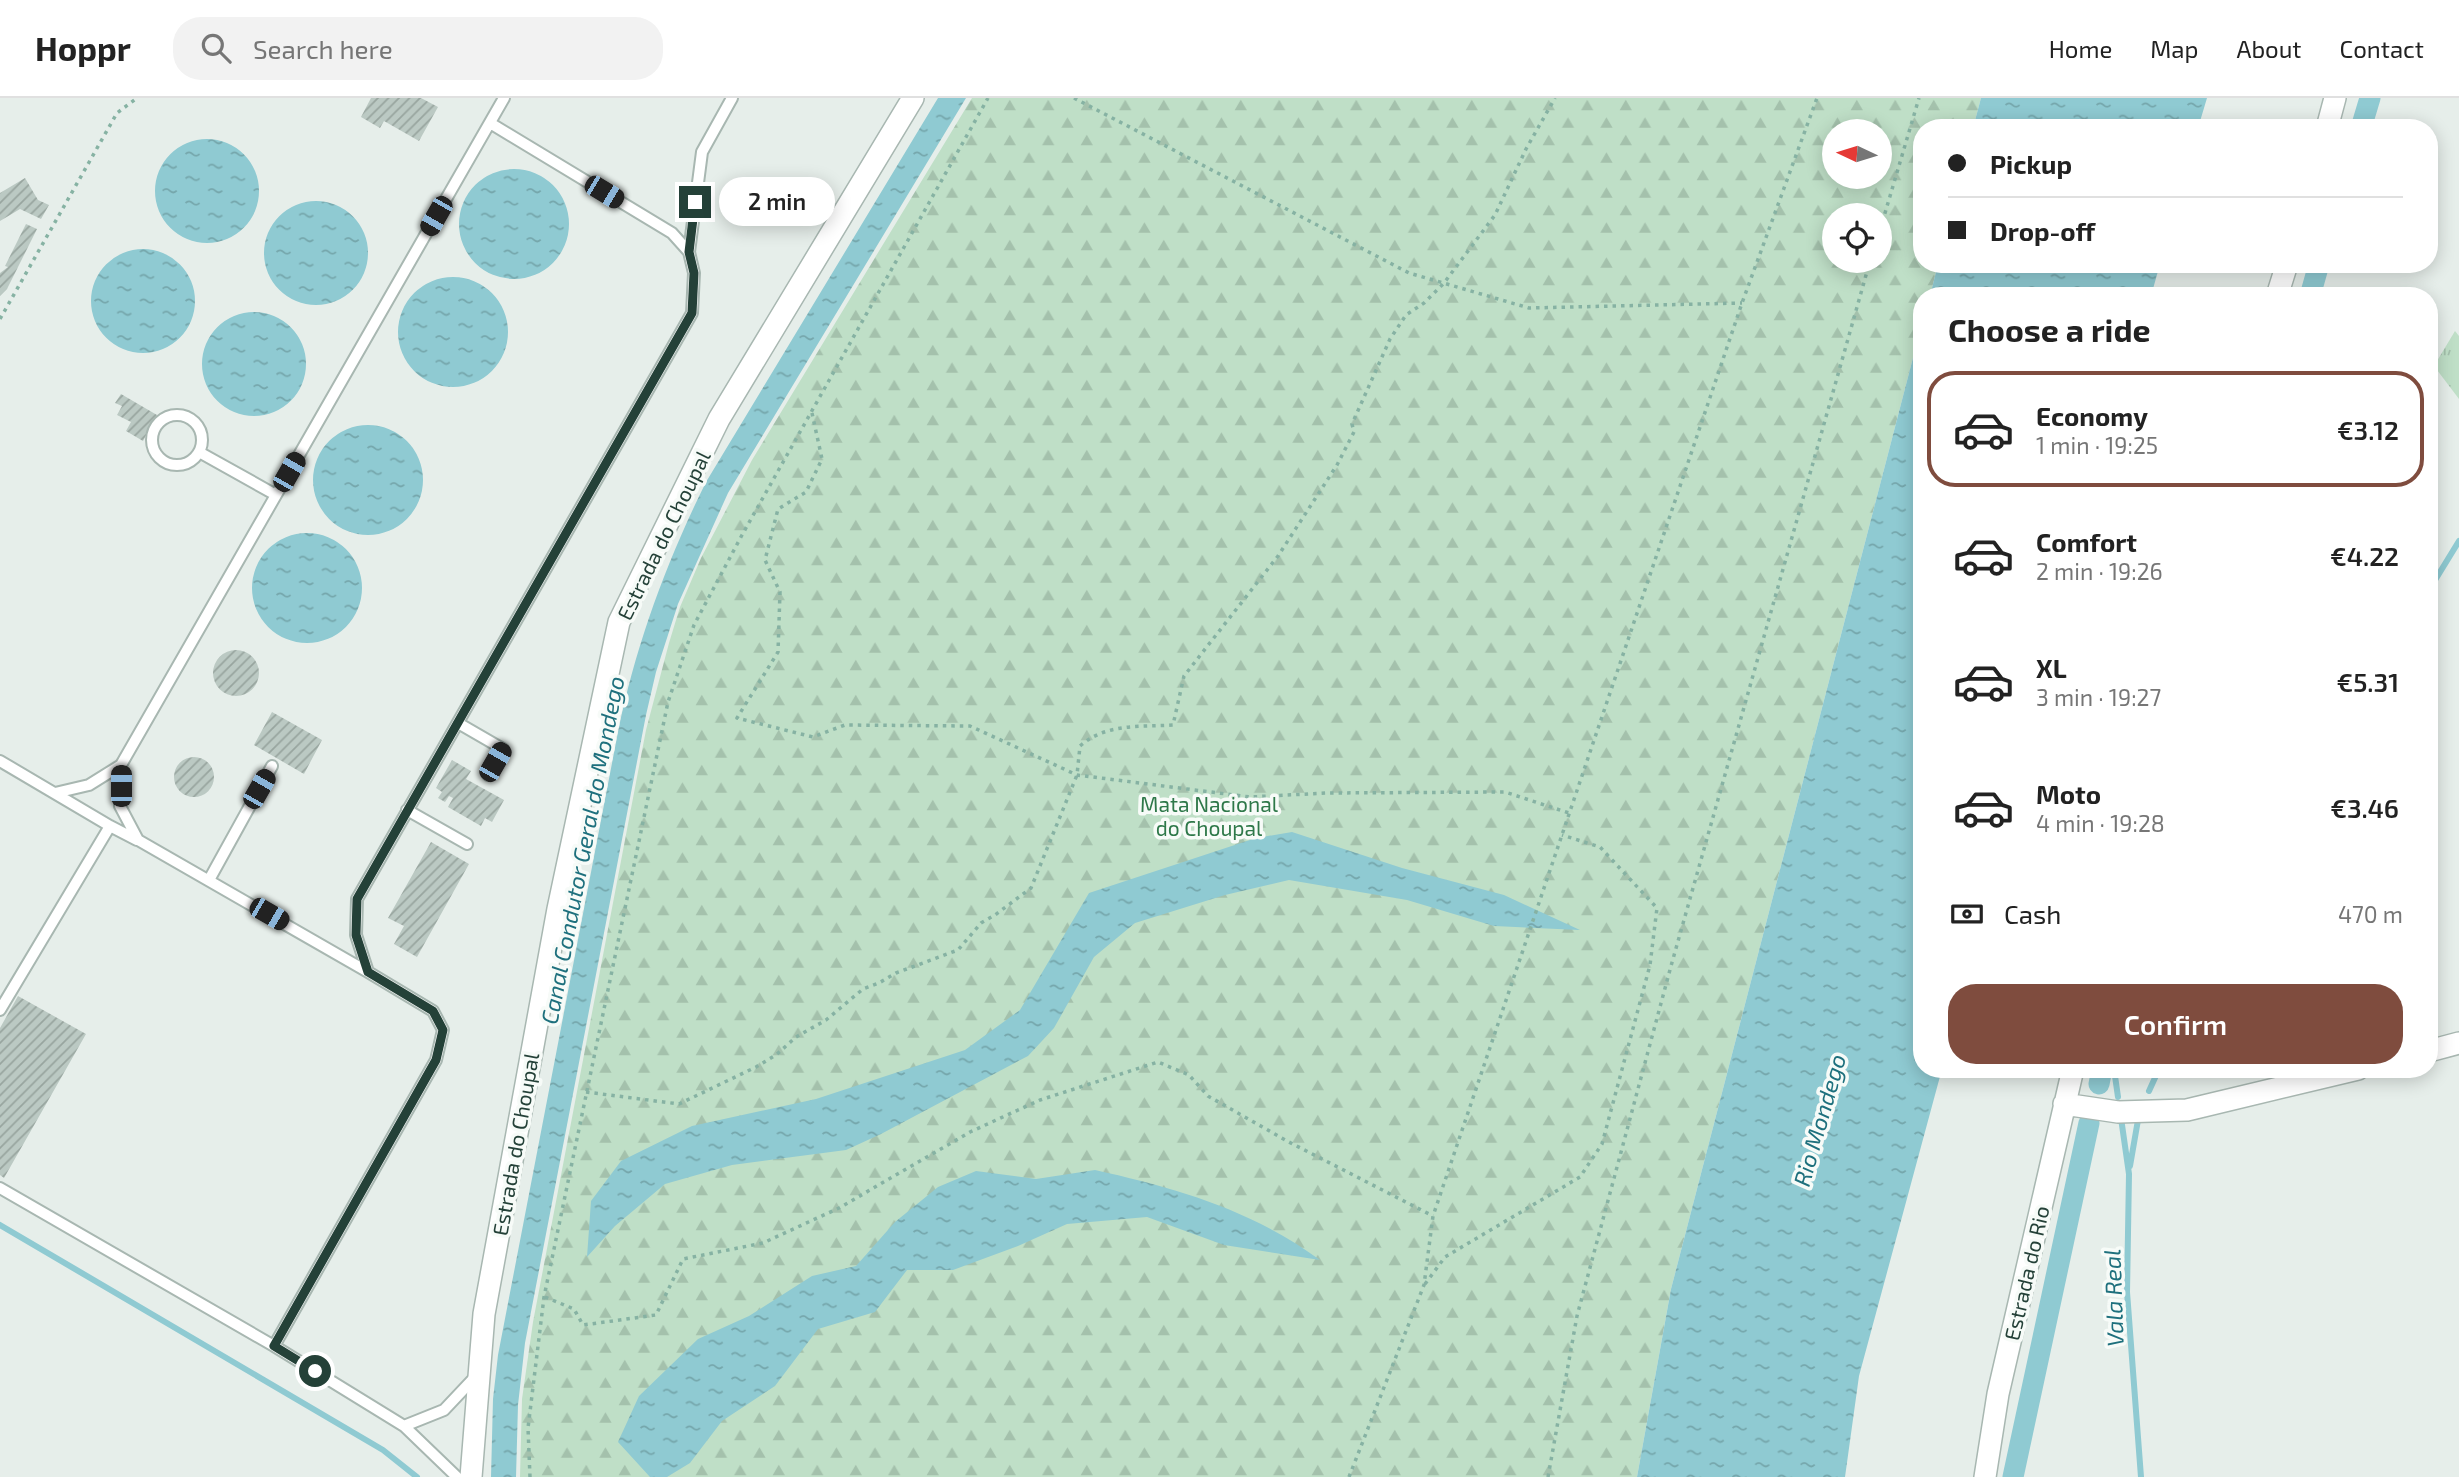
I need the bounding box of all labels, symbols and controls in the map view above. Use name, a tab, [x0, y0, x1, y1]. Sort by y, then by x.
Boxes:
search box	[173, 17, 663, 80]
text: Hoppr	[35, 28, 131, 68]
icon: search	[197, 29, 235, 67]
text: Search here	[253, 33, 393, 64]
text: Home	[2049, 34, 2112, 63]
text: Map	[2150, 34, 2198, 63]
text: About	[2236, 34, 2302, 63]
text: Contact	[2340, 34, 2424, 63]
north arrow	[1822, 119, 1892, 189]
map controls	[1822, 119, 1892, 273]
text: Pickup	[1990, 148, 2072, 179]
car	[581, 172, 628, 212]
callout: 2 min	[720, 178, 835, 226]
route end	[679, 186, 711, 218]
text: 2 min	[748, 187, 806, 215]
car	[417, 193, 456, 239]
button: locate	[1822, 203, 1892, 273]
text: Drop-off	[1990, 215, 2095, 246]
text: Choose a ride	[1948, 310, 2151, 348]
icon: car	[1952, 398, 2015, 461]
text: Economy	[2036, 400, 2148, 431]
text: €3.12	[2337, 414, 2399, 445]
text: 1 min · 19:25	[2036, 431, 2158, 459]
street label: Estrada do Choupal	[611, 446, 715, 624]
car	[270, 449, 309, 495]
icon: car	[1952, 524, 2015, 587]
text: Comfort	[2036, 526, 2137, 557]
text: €4.22	[2330, 540, 2399, 571]
text: 2 min · 19:26	[2036, 557, 2163, 585]
icon: car	[1952, 650, 2015, 713]
text: XL	[2036, 652, 2067, 683]
text: €5.31	[2337, 666, 2399, 697]
water label: Canal Condutor Geral do Mondego	[534, 674, 630, 1026]
text: 3 min · 19:27	[2036, 683, 2161, 711]
car	[476, 739, 515, 785]
car	[111, 765, 132, 807]
car	[240, 766, 279, 812]
icon: car	[1952, 776, 2015, 839]
text: Moto	[2036, 778, 2101, 809]
park label: Mata Nacional do Choupal	[1140, 791, 1279, 840]
text: €3.46	[2330, 792, 2399, 823]
text: 4 min · 19:28	[2036, 809, 2165, 837]
car	[246, 894, 293, 934]
icon: cash	[1948, 895, 1986, 933]
text: Cash	[2004, 898, 2061, 929]
text: 470 m	[2338, 900, 2403, 928]
button: Confirm	[1948, 984, 2403, 1064]
street label: Estrada do Choupal	[487, 1050, 544, 1237]
water label: Rio Mondego	[1787, 1051, 1851, 1189]
street label: Estrada do Rio	[1998, 1203, 2054, 1343]
water label: Vala Real	[2097, 1249, 2129, 1347]
route start	[299, 1355, 331, 1387]

